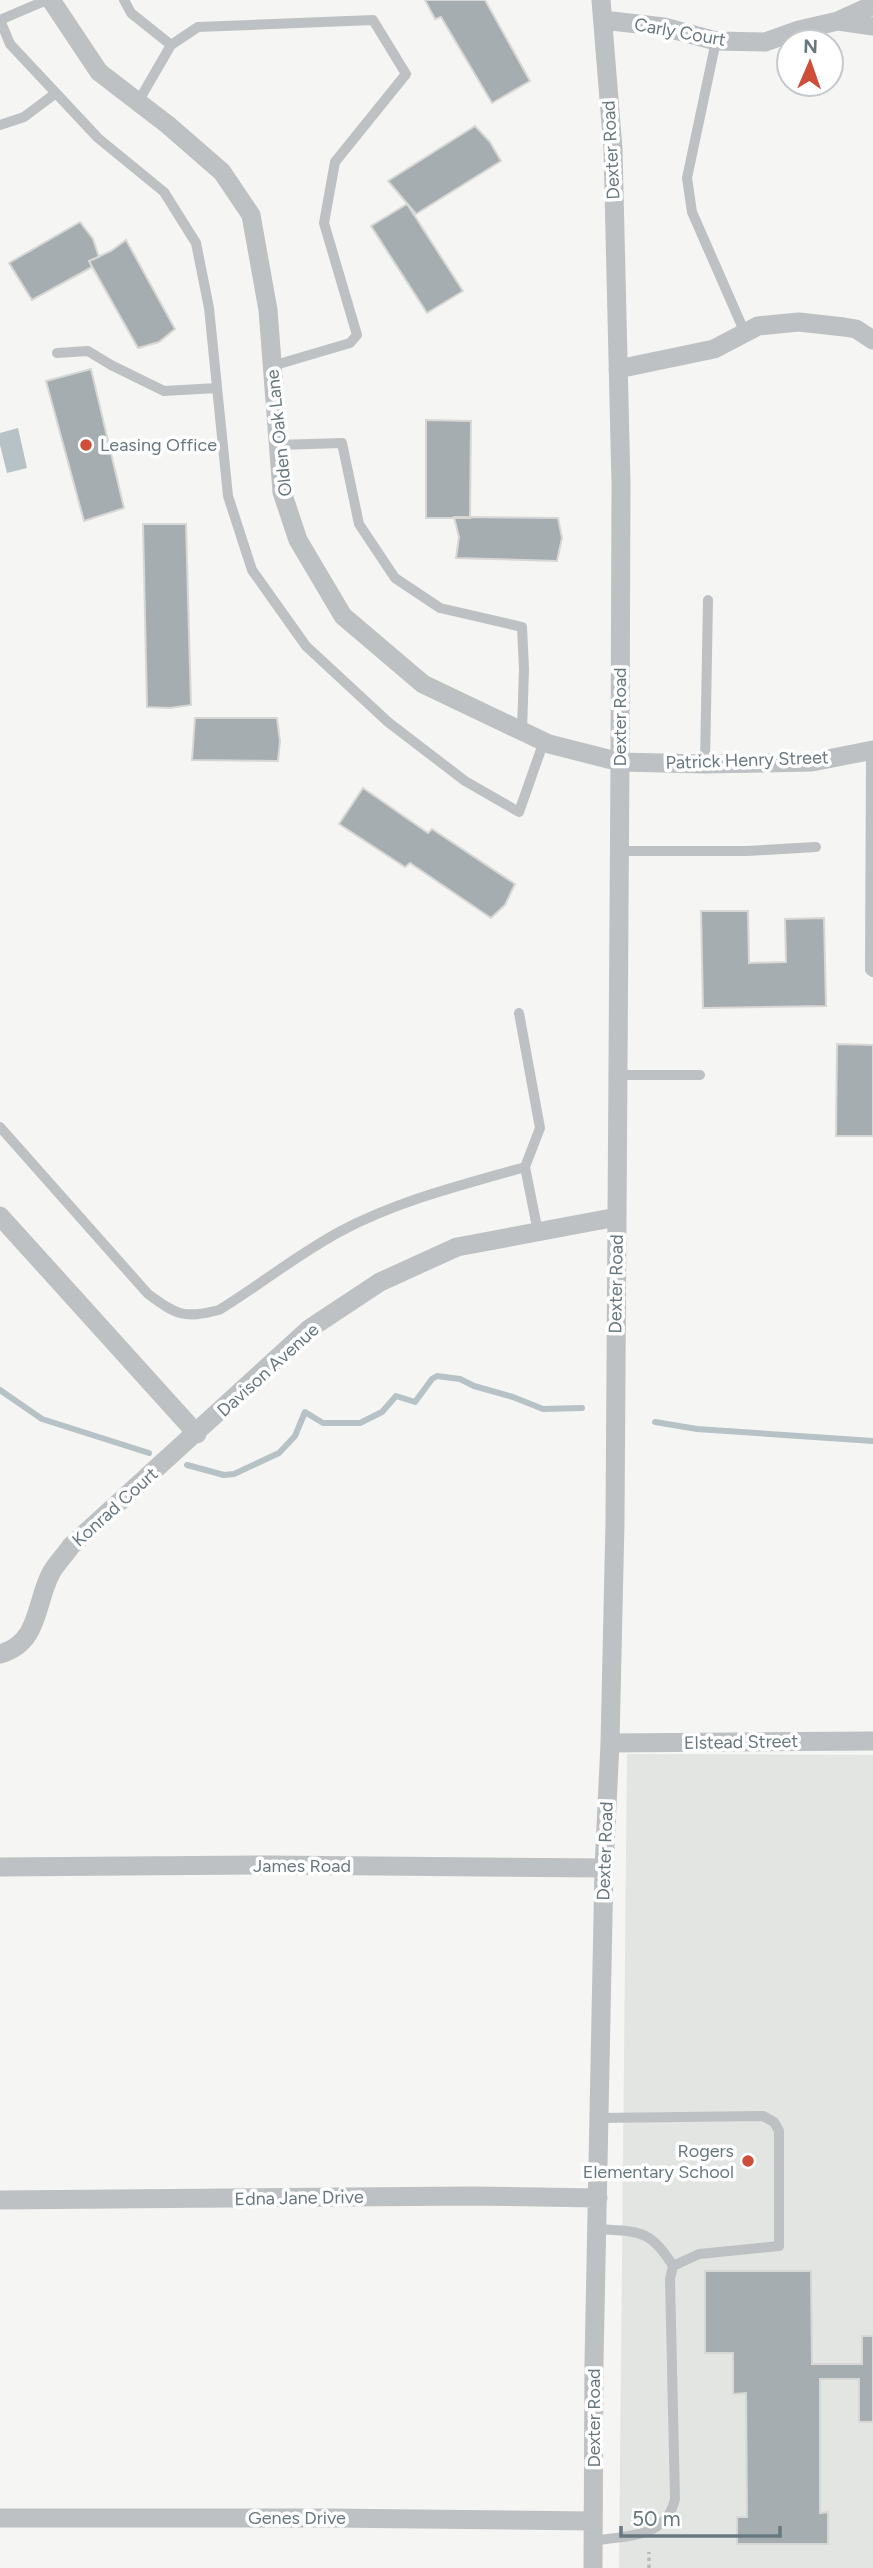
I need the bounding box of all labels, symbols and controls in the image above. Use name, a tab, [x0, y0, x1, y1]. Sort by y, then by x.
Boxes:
street label: Carly Court	[633, 13, 728, 51]
north arrow	[775, 28, 845, 98]
text: N	[803, 35, 818, 58]
street label: Dexter Road	[597, 100, 625, 200]
street label: Olden Oak Lane	[261, 368, 297, 498]
place label: Leasing Office	[100, 434, 217, 456]
marker: Leasing Office	[78, 437, 94, 453]
street label: Dexter Road	[609, 667, 631, 767]
street label: Patrick Henry Street	[665, 746, 829, 774]
street label: Dexter Road	[604, 1234, 628, 1334]
street label: Davison Avenue	[213, 1319, 323, 1421]
street label: Konrad Court	[68, 1463, 163, 1551]
street label: Elstead Street	[684, 1730, 798, 1754]
street label: Dexter Road	[592, 1801, 618, 1901]
street label: James Road	[253, 1855, 351, 1877]
place label: Rogers Elementary School	[583, 2140, 734, 2183]
marker: Rogers Elementary School	[740, 2153, 756, 2169]
street label: Edna Jane Drive	[234, 2186, 364, 2210]
street label: Dexter Road	[583, 2368, 605, 2468]
scale bar	[621, 2494, 780, 2538]
text: 50 m	[632, 2506, 681, 2531]
street label: Genes Drive	[248, 2507, 346, 2529]

